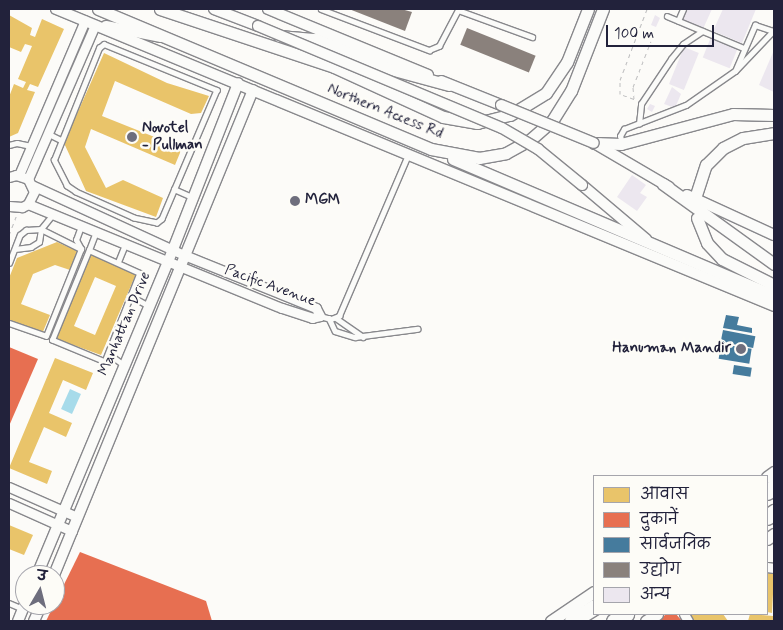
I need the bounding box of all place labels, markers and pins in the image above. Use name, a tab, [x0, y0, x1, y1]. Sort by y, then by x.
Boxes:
place label: Novotel - Pullman	[142, 119, 203, 154]
marker: Novotel - Pullman	[126, 131, 138, 143]
place label: MGM	[305, 192, 340, 210]
marker: MGM	[289, 195, 301, 207]
place label: Hanuman Mandir	[616, 340, 731, 358]
marker: Hanuman Mandir	[735, 343, 747, 355]

